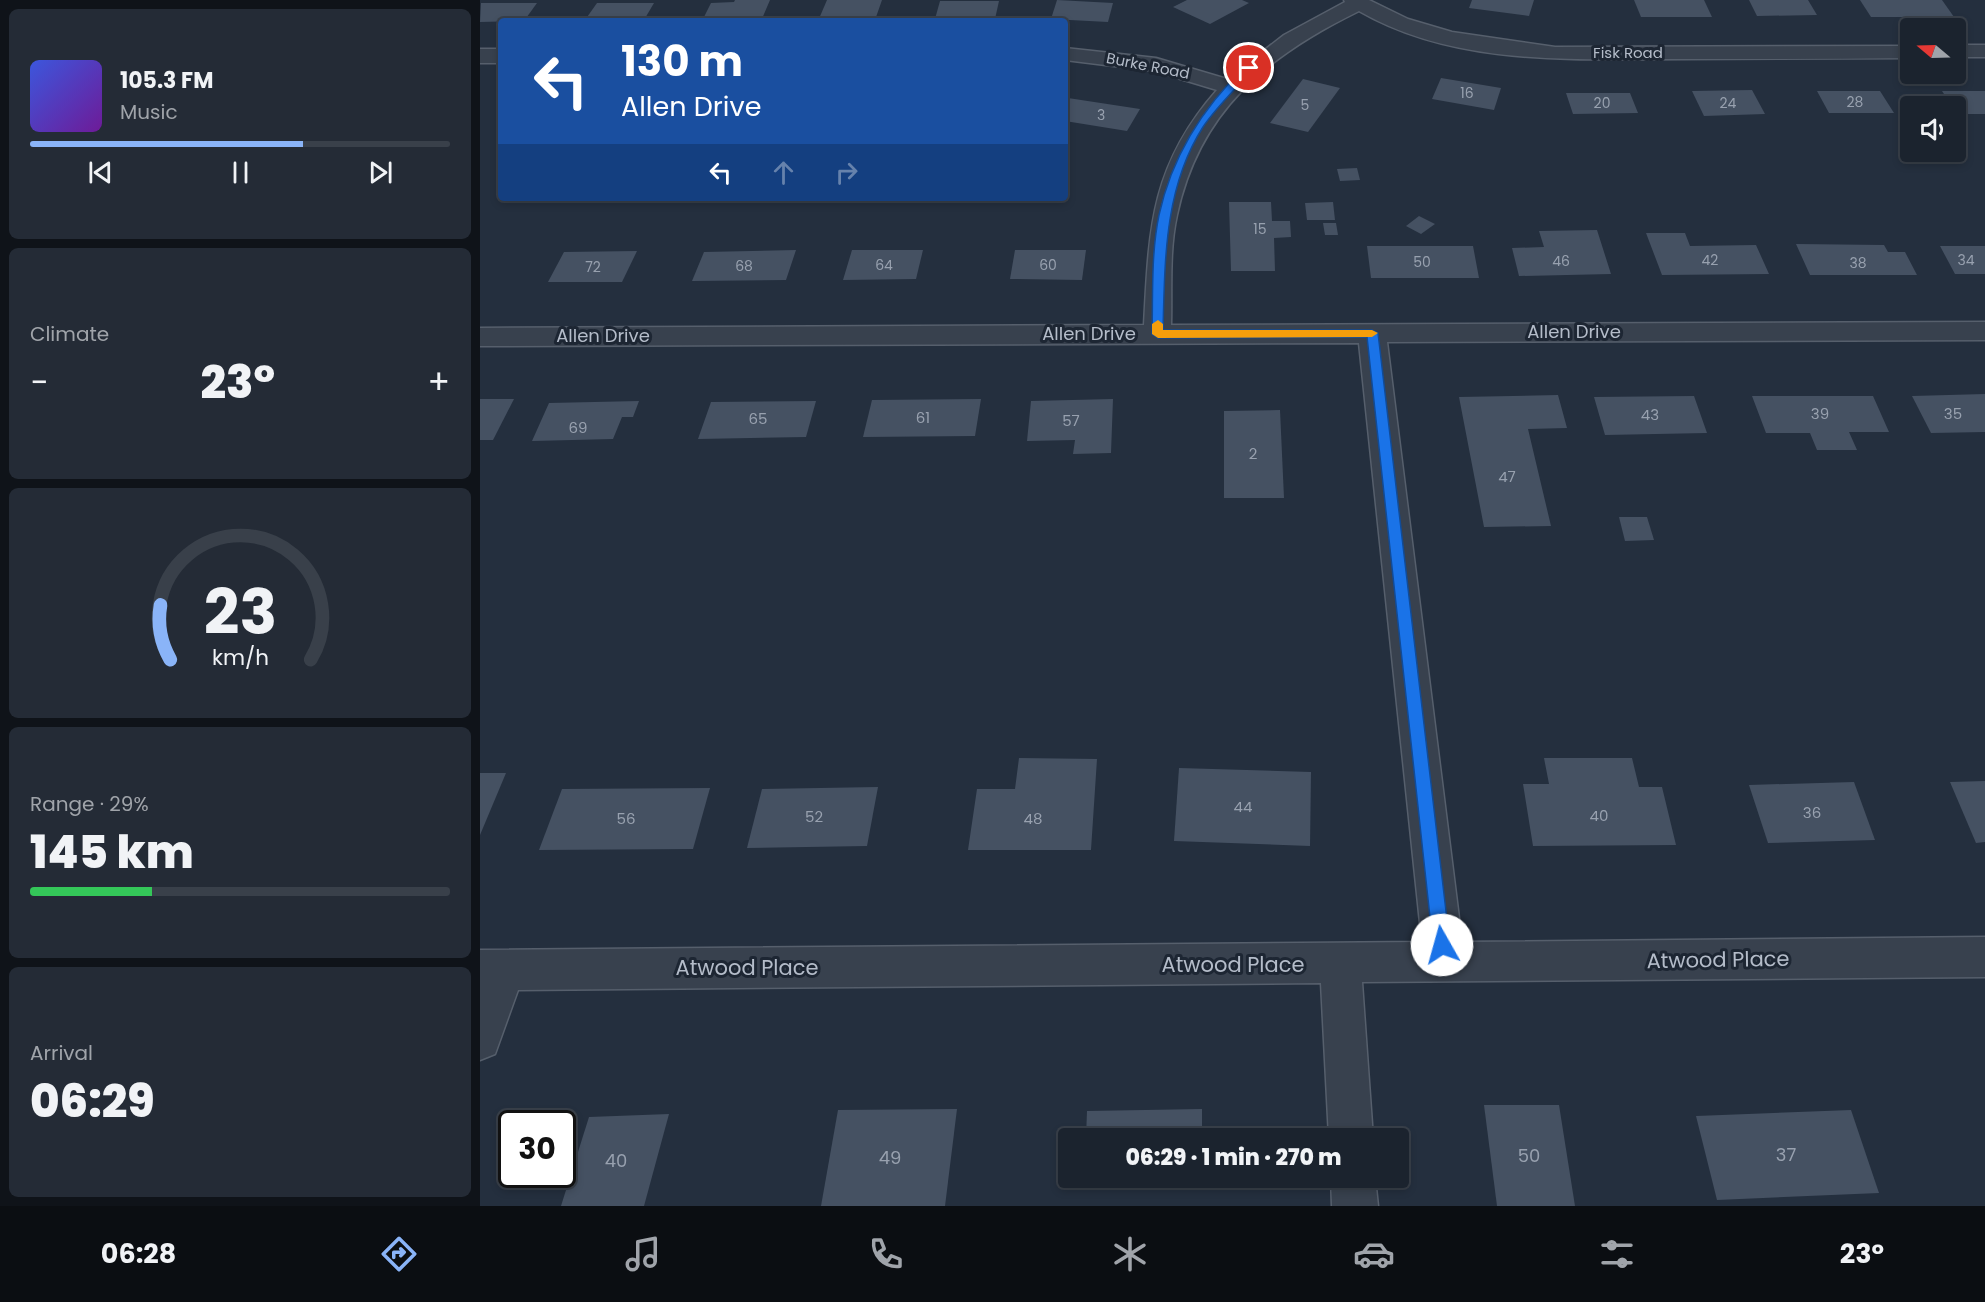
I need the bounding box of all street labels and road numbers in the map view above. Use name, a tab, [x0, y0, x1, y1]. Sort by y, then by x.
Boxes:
street label: Fisk Road	[1593, 42, 1663, 63]
street label: Burke Road	[1105, 47, 1192, 84]
street label: Allen Drive	[1527, 319, 1621, 344]
street label: Allen Drive	[1042, 321, 1136, 346]
street label: Allen Drive	[556, 323, 650, 348]
street label: Atwood Place	[1646, 944, 1790, 975]
street label: Atwood Place	[1162, 950, 1305, 979]
street label: Atwood Place	[676, 953, 819, 982]

